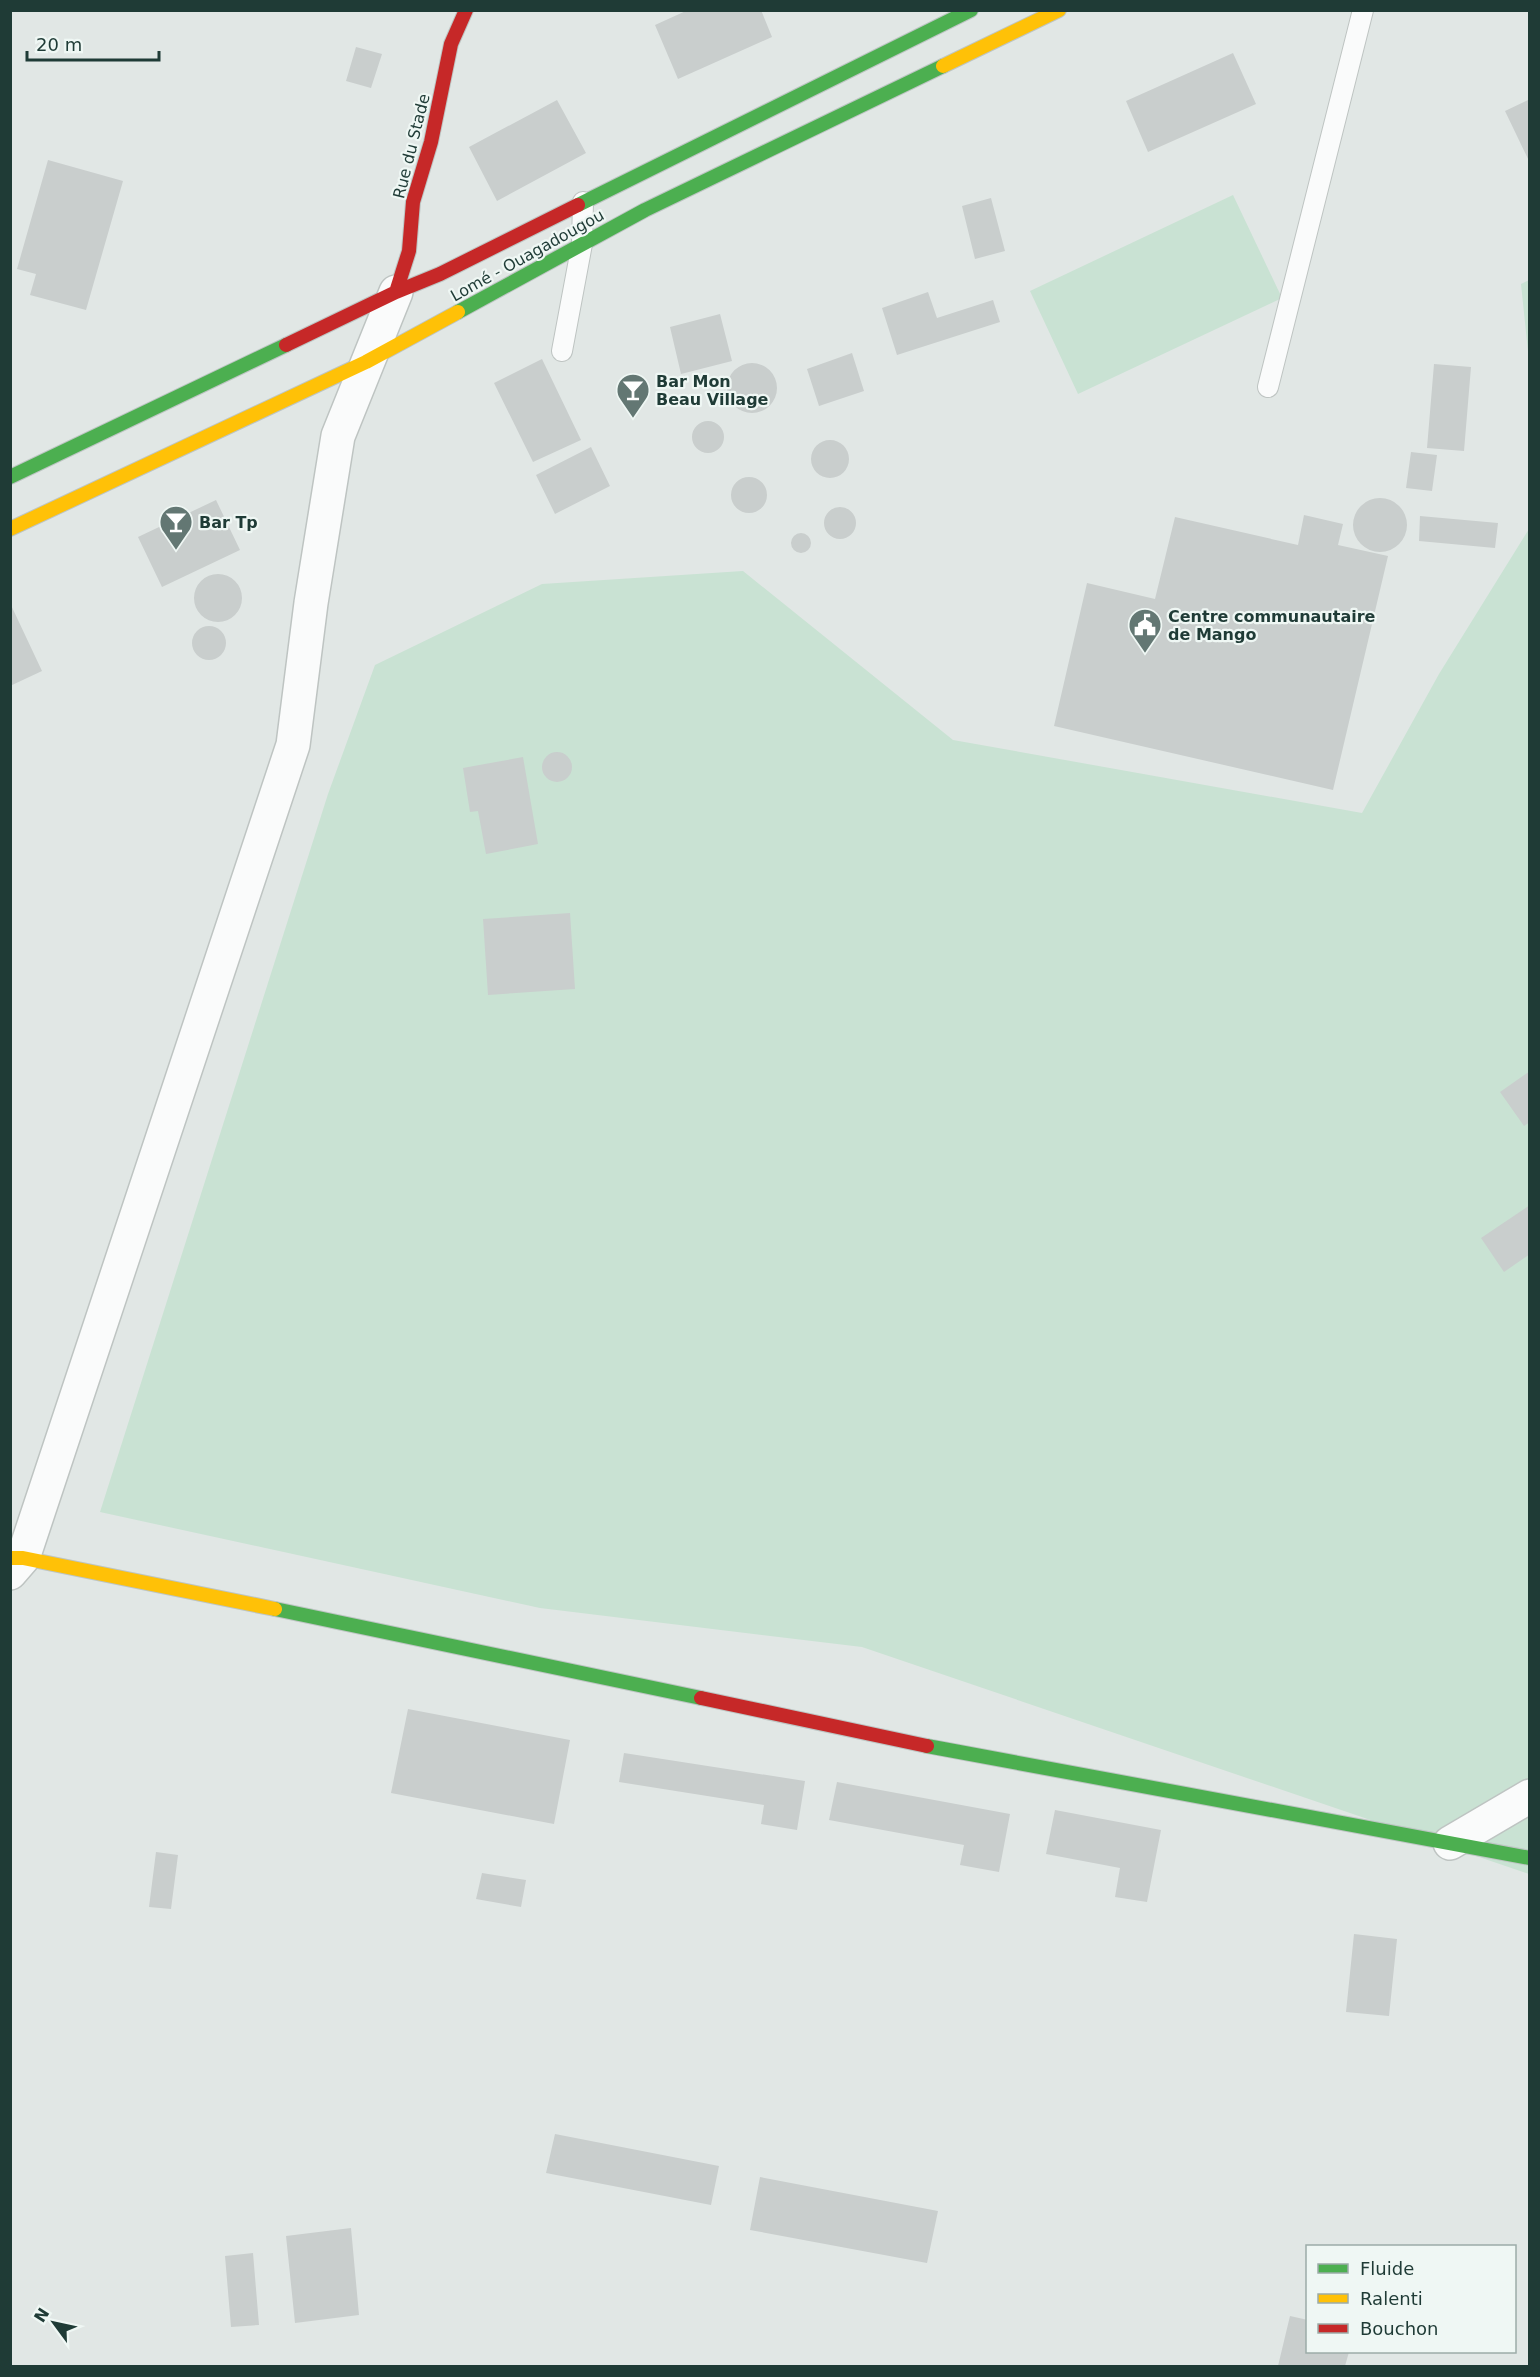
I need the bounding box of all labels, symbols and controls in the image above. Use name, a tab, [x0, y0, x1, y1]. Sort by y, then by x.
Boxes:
scale bar	[27, 24, 159, 62]
text: 20 m	[36, 34, 82, 55]
street label: Rue du Stade	[389, 92, 434, 200]
street label: Lomé - Ouagadougou	[447, 205, 607, 306]
bar icon: Bar Mon Beau Village	[615, 372, 651, 419]
place label: Bar Mon Beau Village	[656, 372, 769, 409]
bar icon: Bar Tp	[158, 504, 194, 551]
place label: Bar Tp	[199, 513, 258, 532]
public building icon: Centre communautaire de Mango	[1127, 607, 1163, 654]
place label: Centre communautaire de Mango	[1168, 607, 1376, 644]
legend	[1306, 2245, 1516, 2353]
text: Fluide	[1360, 2258, 1414, 2279]
text: Ralenti	[1360, 2288, 1423, 2309]
north arrow	[24, 2293, 84, 2353]
text: N	[30, 2304, 53, 2326]
text: Bouchon	[1360, 2318, 1439, 2339]

